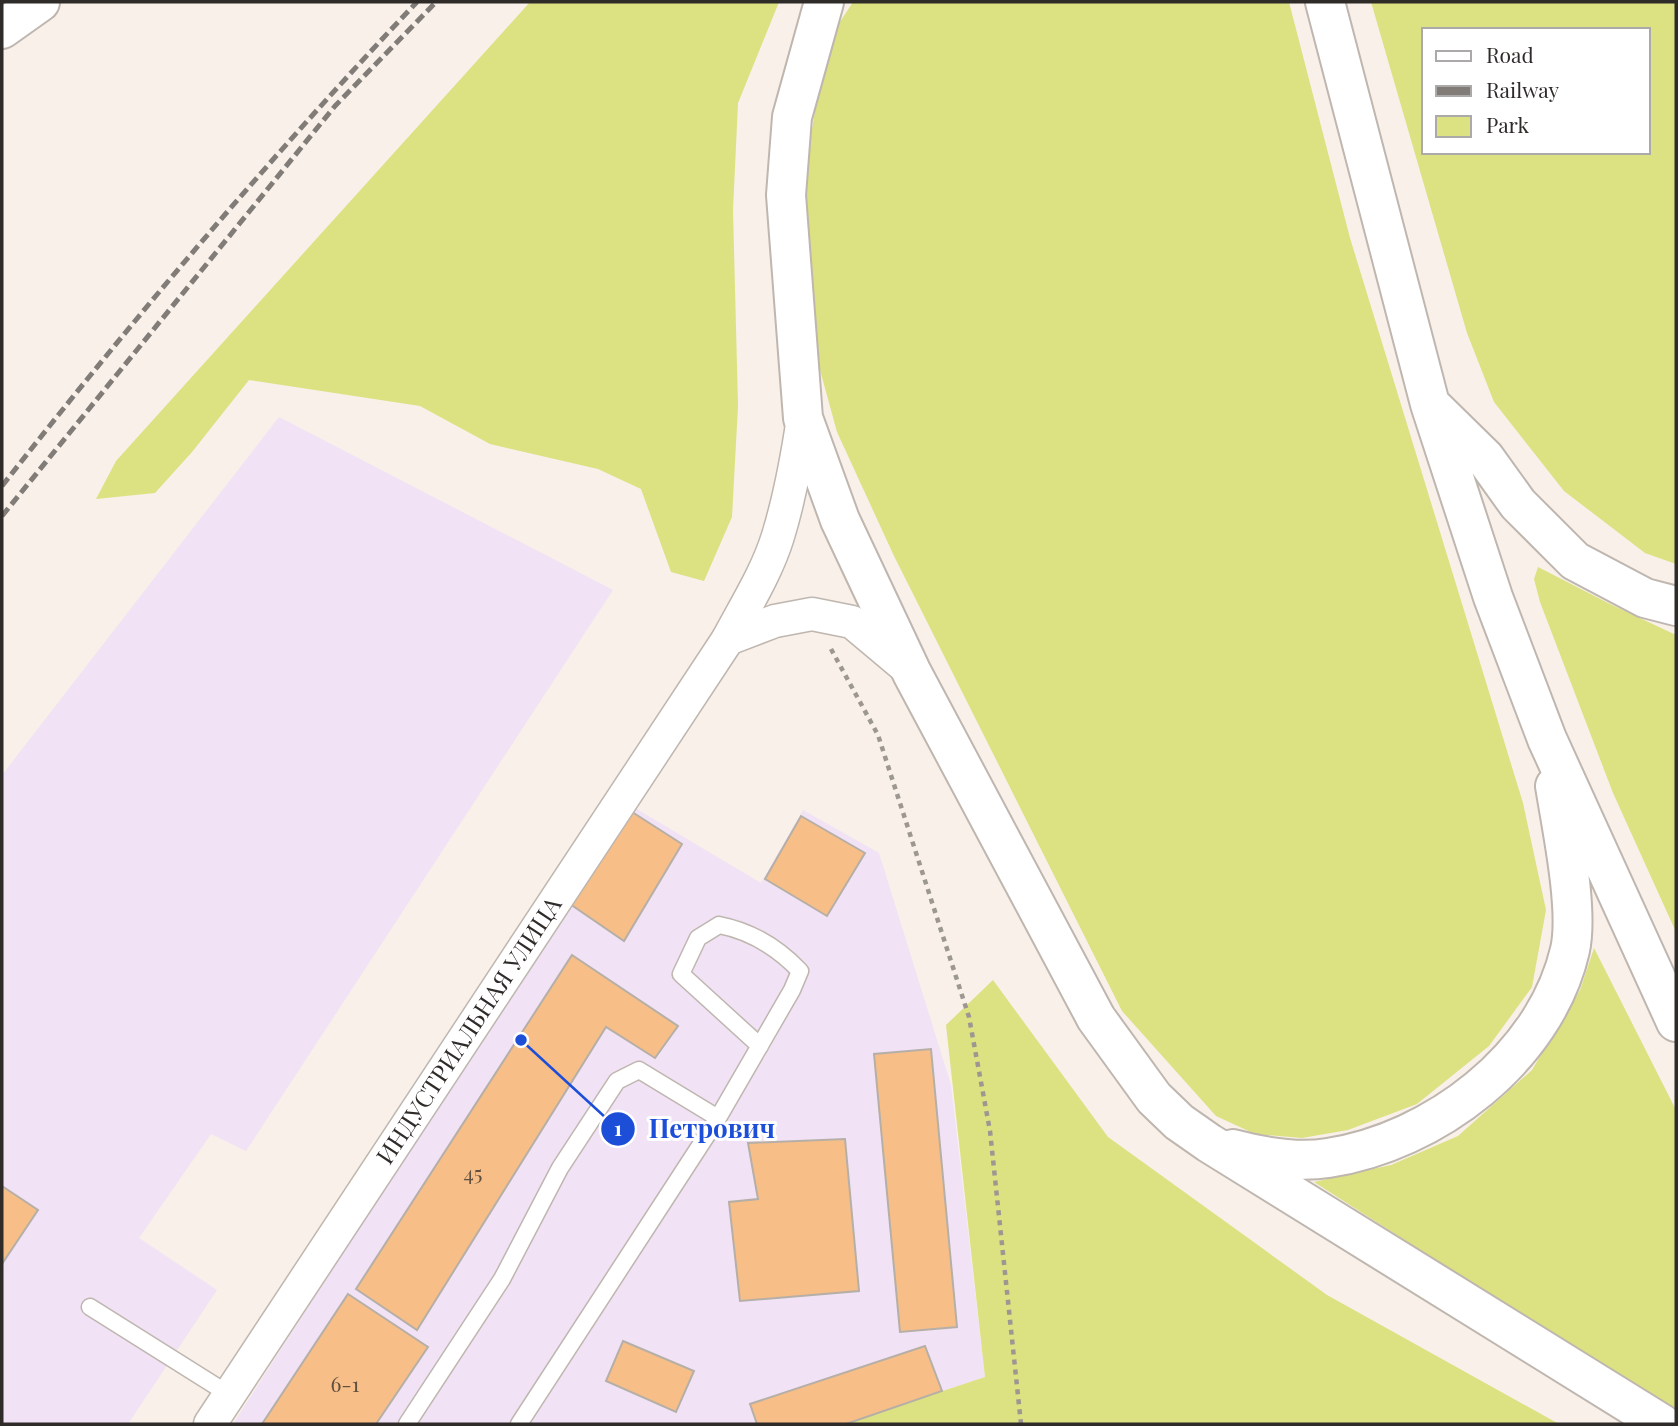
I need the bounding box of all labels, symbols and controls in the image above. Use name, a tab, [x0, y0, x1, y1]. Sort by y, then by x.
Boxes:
legend	[1422, 28, 1650, 154]
text: Road	[1486, 40, 1534, 68]
text: Railway	[1486, 75, 1560, 103]
text: Park	[1486, 110, 1530, 138]
street label: ИНДУСТРИАЛЬНАЯ УЛИЦА	[368, 889, 568, 1170]
callout: Петрович	[600, 1105, 790, 1152]
text: Петрович	[649, 1110, 775, 1145]
text: 1	[614, 1113, 622, 1141]
house number: 45	[463, 1158, 483, 1186]
house number: 6-1	[330, 1369, 360, 1397]

